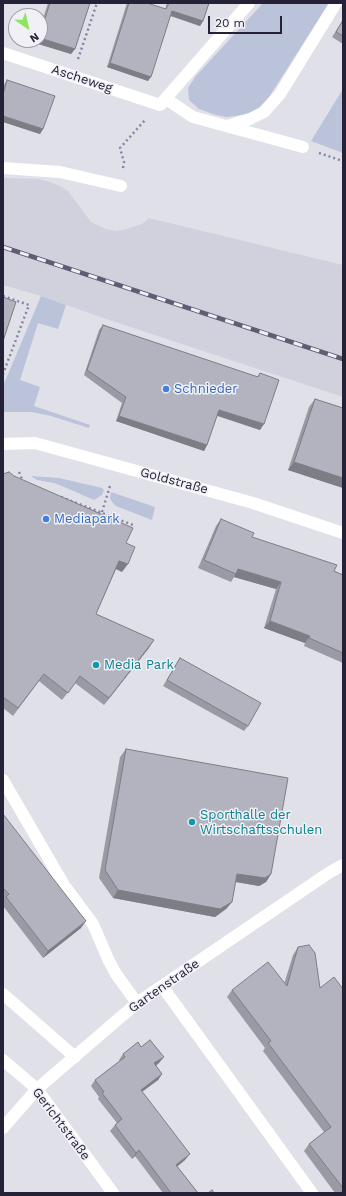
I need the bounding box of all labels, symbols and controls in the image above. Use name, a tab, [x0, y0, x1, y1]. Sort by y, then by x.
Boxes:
north arrow	[8, 8, 48, 48]
scale bar	[210, 8, 284, 34]
text: 20 m	[215, 16, 245, 30]
text: N	[27, 30, 41, 45]
street label: Ascheweg	[50, 62, 114, 96]
place label: Schnieder	[174, 381, 238, 397]
marker: Schnieder	[161, 384, 171, 394]
street label: Goldstraße	[138, 464, 210, 498]
place label: Mediapark	[54, 511, 120, 527]
marker: Mediapark	[41, 514, 51, 524]
place label: Media Park	[104, 657, 174, 673]
marker: Media Park	[91, 660, 101, 670]
place label: Sporthalle der Wirtschaftsschulen	[200, 807, 322, 838]
marker: Sporthalle der Wirtschaftsschulen	[187, 817, 197, 827]
street label: Gartenstraße	[126, 956, 202, 1016]
street label: Gerichtstraße	[29, 1085, 93, 1163]

